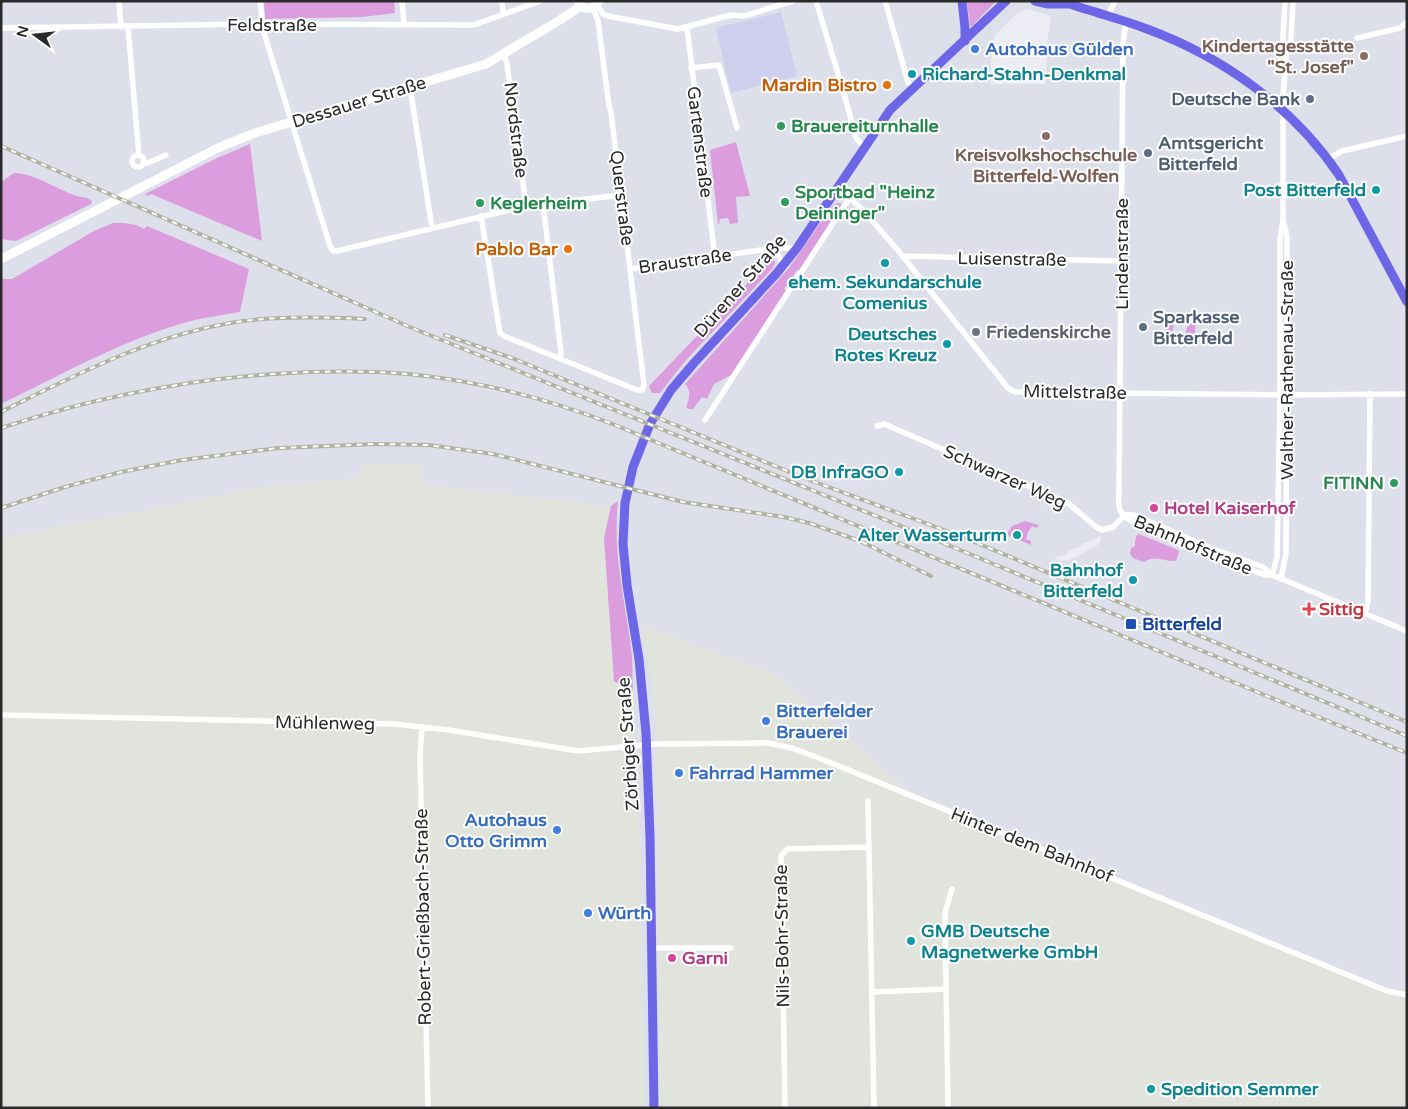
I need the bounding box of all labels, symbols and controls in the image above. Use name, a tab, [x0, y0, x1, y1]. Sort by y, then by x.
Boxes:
north arrow	[10, 10, 60, 60]
street label: Feldstraße	[227, 14, 317, 36]
text: N	[13, 24, 33, 39]
place label: Kindertagesstätte "St. Josef"	[1202, 35, 1354, 78]
place label: Autohaus Gülden	[985, 38, 1134, 60]
marker: Autohaus Gülden	[969, 43, 981, 55]
marker: Kindertagesstätte "St. Josef"	[1358, 50, 1370, 62]
place label: Richard-Stahn-Denkmal	[922, 63, 1126, 85]
marker: Richard-Stahn-Denkmal	[906, 68, 918, 80]
street label: Dessauer Straße	[289, 71, 429, 133]
place label: Mardin Bistro	[762, 74, 877, 96]
marker: Mardin Bistro	[881, 79, 893, 91]
street label: Nordstraße	[499, 81, 533, 179]
street label: Gartenstraße	[682, 85, 718, 199]
place label: Deutsche Bank	[1171, 88, 1300, 110]
marker: Deutsche Bank	[1304, 93, 1316, 105]
place label: Brauereiturnhalle	[791, 115, 939, 137]
marker: Brauereiturnhalle	[775, 120, 787, 132]
marker: Kreisvolkshochschule Bitterfeld-Wolfen	[1040, 130, 1052, 142]
place label: Amtsgericht Bitterfeld	[1158, 132, 1263, 175]
place label: Kreisvolkshochschule Bitterfeld-Wolfen	[955, 144, 1137, 187]
marker: Amtsgericht Bitterfeld	[1142, 147, 1154, 159]
street label: Querstraße	[605, 149, 639, 247]
place label: Post Bitterfeld	[1243, 179, 1366, 201]
place label: Sportbad "Heinz Deininger"	[795, 181, 935, 224]
marker: Post Bitterfeld	[1370, 184, 1382, 196]
place label: Keglerheim	[490, 192, 587, 214]
marker: Sportbad "Heinz Deininger"	[779, 196, 791, 208]
marker: Keglerheim	[474, 197, 486, 209]
street label: Lindenstraße	[1111, 198, 1133, 310]
street label: Dürener Straße	[689, 230, 791, 342]
place label: Pablo Bar	[475, 238, 559, 260]
marker: Pablo Bar	[562, 243, 574, 255]
street label: Braustraße	[637, 244, 733, 278]
street label: Luisenstraße	[957, 247, 1067, 271]
marker: ehem. Sekundarschule Comenius	[879, 257, 891, 269]
street label: Walther-Rathenau-Straße	[1276, 260, 1298, 480]
place label: ehem. Sekundarschule Comenius	[788, 271, 982, 314]
place label: Sparkasse Bitterfeld	[1153, 306, 1240, 349]
place label: Friedenskirche	[986, 321, 1111, 343]
marker: Sparkasse Bitterfeld	[1137, 321, 1149, 333]
place label: Deutsches Rotes Kreuz	[834, 323, 937, 366]
marker: Friedenskirche	[970, 326, 982, 338]
marker: Deutsches Rotes Kreuz	[941, 338, 953, 350]
street label: Mittelstraße	[1023, 380, 1127, 404]
street label: Schwarzer Weg	[940, 440, 1070, 514]
place label: DB InfraGO	[791, 461, 889, 483]
marker: DB InfraGO	[893, 466, 905, 478]
place label: FITINN	[1323, 472, 1384, 494]
marker: FITINN	[1388, 477, 1400, 489]
place label: Hotel Kaiserhof	[1164, 497, 1297, 519]
marker: Hotel Kaiserhof	[1148, 502, 1160, 514]
street label: Bahnhofstraße	[1130, 510, 1256, 580]
place label: Alter Wasserturm	[857, 524, 1007, 546]
marker: Alter Wasserturm	[1011, 529, 1023, 541]
place label: Bahnhof Bitterfeld	[1043, 559, 1124, 602]
marker: Bahnhof Bitterfeld	[1127, 574, 1139, 586]
place label: Sittig	[1319, 598, 1364, 620]
marker: Sittig	[1303, 603, 1315, 615]
place label: Bitterfeld	[1142, 613, 1222, 635]
marker: Bitterfeld	[1124, 617, 1138, 631]
street label: Zörbiger Straße	[612, 676, 644, 812]
place label: Bitterfelder Brauerei	[776, 700, 874, 743]
street label: Mühlenweg	[275, 711, 375, 735]
marker: Bitterfelder Brauerei	[760, 715, 772, 727]
place label: Fahrrad Hammer	[689, 762, 835, 784]
marker: Fahrrad Hammer	[673, 767, 685, 779]
street label: Hinter dem Bahnhof	[948, 802, 1116, 888]
street label: Robert-Grießbach-Straße	[410, 808, 436, 1026]
place label: Autohaus Otto Grimm	[445, 809, 547, 852]
marker: Autohaus Otto Grimm	[551, 824, 563, 836]
street label: Nils-Bohr-Straße	[770, 864, 794, 1008]
place label: Würth	[598, 902, 651, 924]
marker: Würth	[582, 907, 594, 919]
place label: GMB Deutsche Magnetwerke GmbH	[921, 920, 1098, 963]
marker: GMB Deutsche Magnetwerke GmbH	[905, 935, 917, 947]
place label: Garni	[682, 947, 728, 969]
marker: Garni	[666, 952, 678, 964]
place label: Spedition Semmer	[1161, 1078, 1320, 1100]
marker: Spedition Semmer	[1145, 1083, 1157, 1095]

